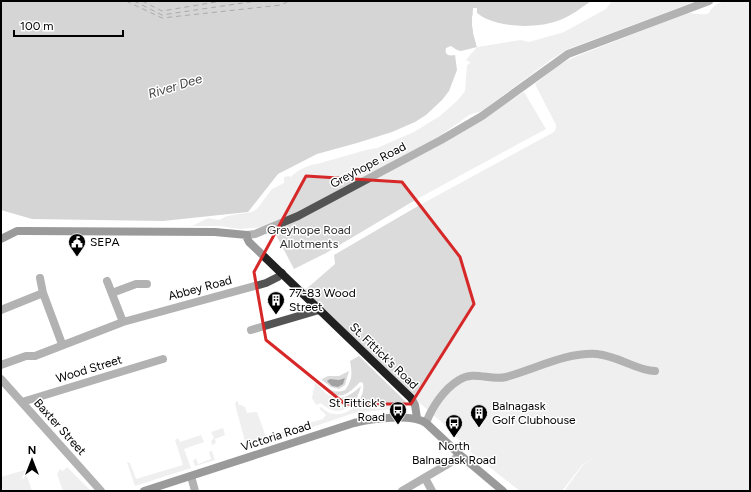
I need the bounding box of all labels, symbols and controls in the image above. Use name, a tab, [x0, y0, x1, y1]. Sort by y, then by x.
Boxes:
scale bar	[14, 12, 123, 38]
text: 100 m	[20, 19, 54, 33]
water label: River Dee	[146, 71, 204, 101]
street label: Greyhope Road	[328, 139, 408, 191]
park label: Greyhope Road Allotments	[267, 223, 351, 251]
public building icon: SEPA	[67, 232, 87, 257]
place label: SEPA	[90, 235, 120, 249]
street label: Abbey Road	[167, 273, 233, 303]
place label: 77-83 Wood Street	[289, 286, 356, 314]
building icon: 77-83 Wood Street	[266, 290, 286, 315]
street label: St. Fittick's Road	[347, 320, 421, 392]
street label: Wood Street	[54, 352, 124, 386]
street label: Baxter Street	[31, 396, 89, 458]
place label: St Fittick's Road	[329, 396, 385, 424]
place label: Balnagask Golf Clubhouse	[492, 399, 576, 427]
bus stop icon: St Fittick's Road	[388, 400, 408, 425]
building icon: Balnagask Golf Clubhouse	[469, 403, 489, 428]
bus stop icon: North Balnagask Road	[444, 413, 464, 438]
street label: Victoria Road	[239, 418, 313, 454]
place label: North Balnagask Road	[412, 439, 496, 467]
north arrow	[12, 440, 52, 480]
text: N	[28, 444, 36, 457]

